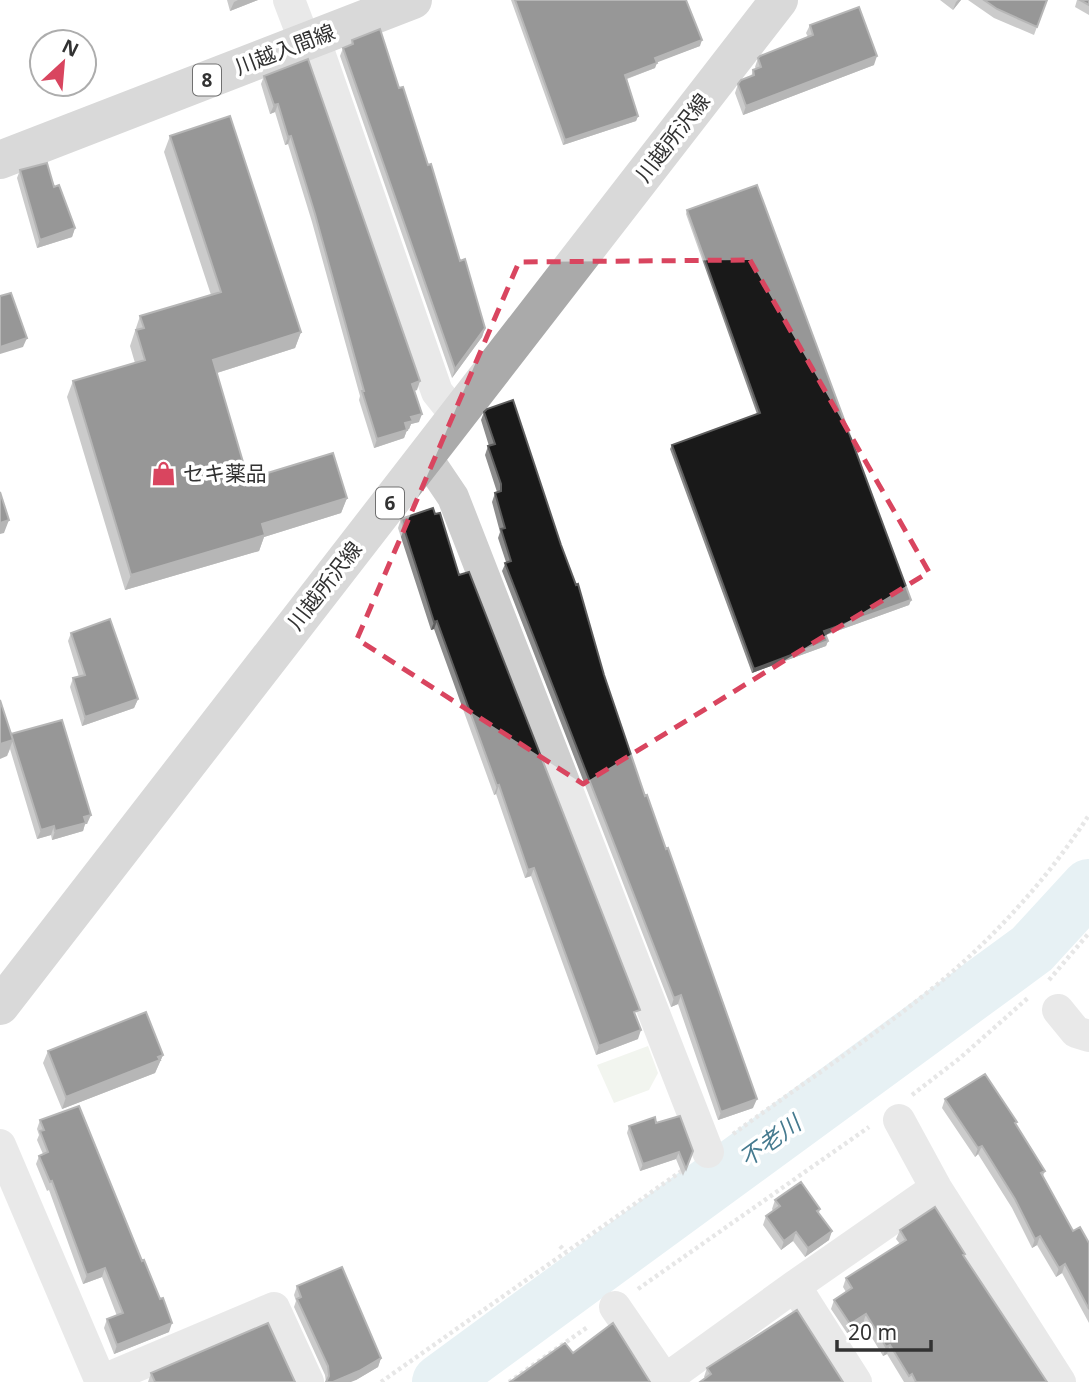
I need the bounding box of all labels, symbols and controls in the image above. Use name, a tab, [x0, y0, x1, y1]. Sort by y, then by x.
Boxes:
street label: 川越入間線	[231, 17, 339, 81]
north arrow	[28, 28, 98, 98]
text: N	[58, 33, 83, 63]
road number: 8	[193, 64, 221, 96]
street label: 川越所沢線	[629, 87, 716, 187]
place label: セキ薬品	[183, 459, 267, 487]
shop icon: セキ薬品	[149, 460, 177, 488]
road number: 6	[376, 488, 404, 518]
street label: 川越所沢線	[281, 535, 368, 635]
water label: 不老川	[732, 1105, 809, 1173]
scale bar	[837, 1308, 932, 1352]
text: 20 m	[848, 1318, 897, 1346]

